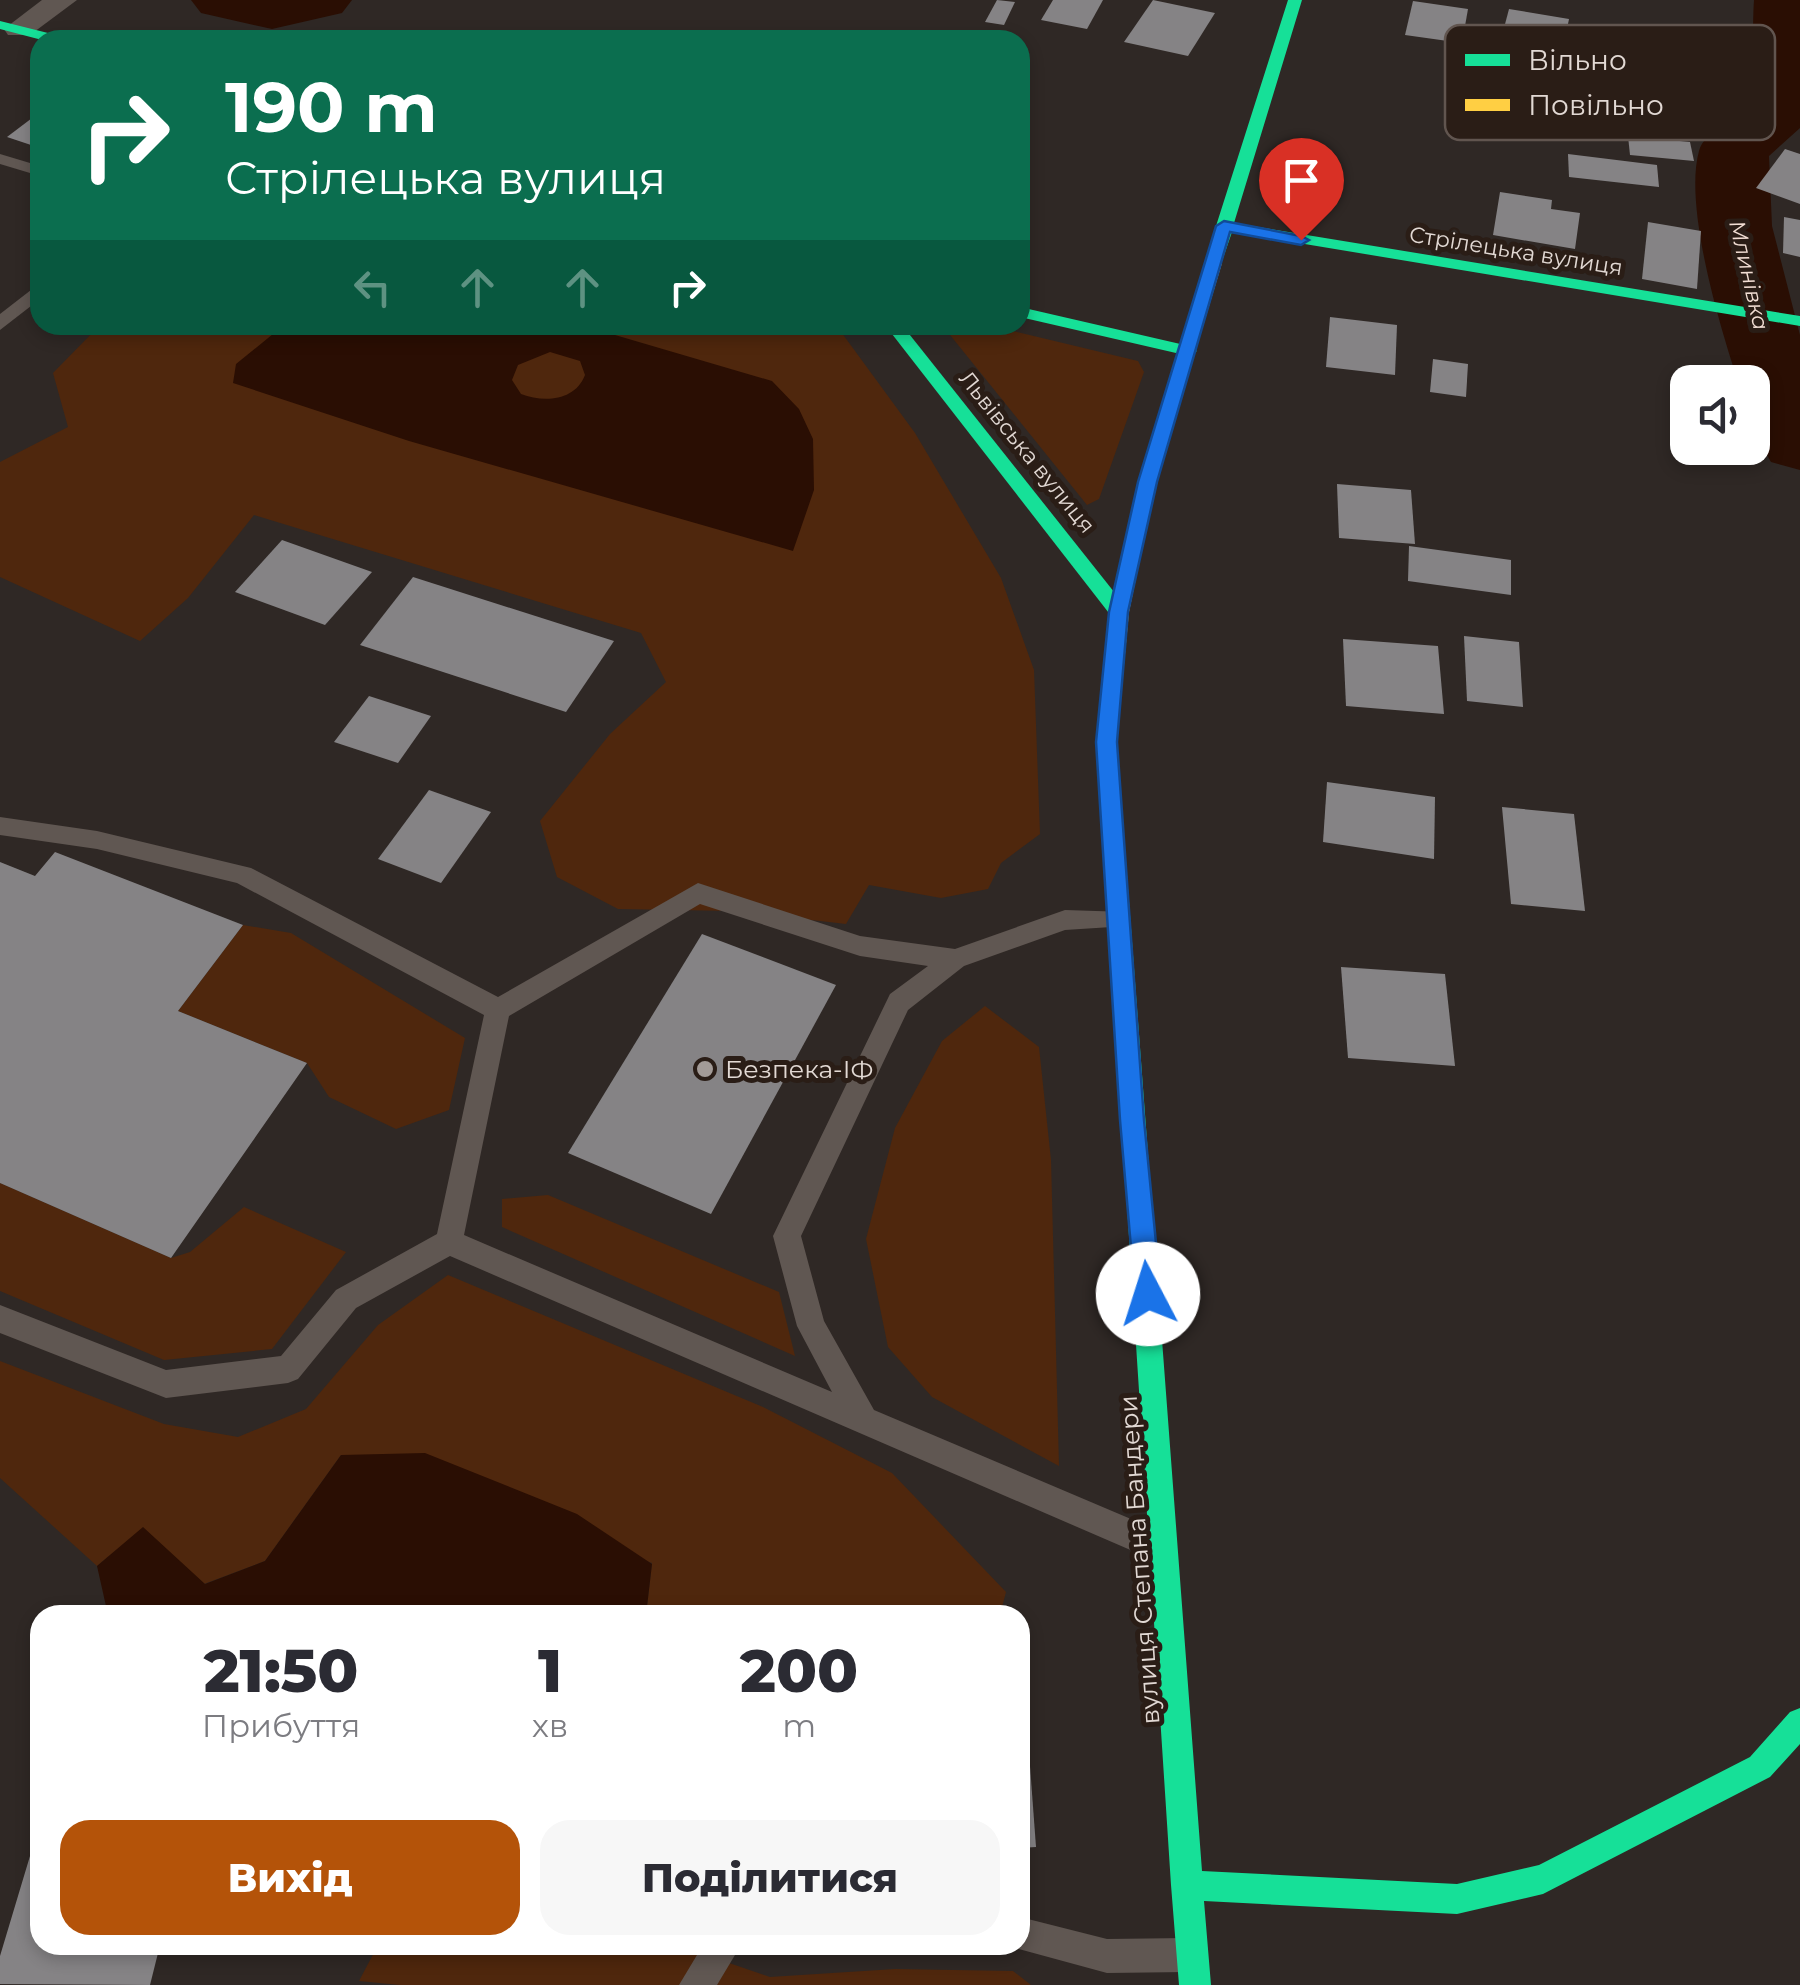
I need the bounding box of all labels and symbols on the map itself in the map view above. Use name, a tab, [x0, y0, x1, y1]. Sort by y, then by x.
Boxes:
legend	[1445, 25, 1775, 140]
text: Вільно	[1528, 43, 1627, 77]
text: Повільно	[1528, 88, 1664, 122]
pin	[1259, 138, 1344, 241]
water label: Млинівка	[1723, 217, 1775, 333]
street label: Стрілецька вулиця	[1407, 221, 1625, 281]
street label: Львівська вулиця	[953, 365, 1101, 539]
place label: Безпека-ІФ	[725, 1054, 873, 1084]
marker: Безпека-ІФ	[694, 1058, 716, 1080]
position arrow	[1096, 1242, 1200, 1346]
street label: вулиця Степана Бандери	[1113, 1395, 1165, 1725]

